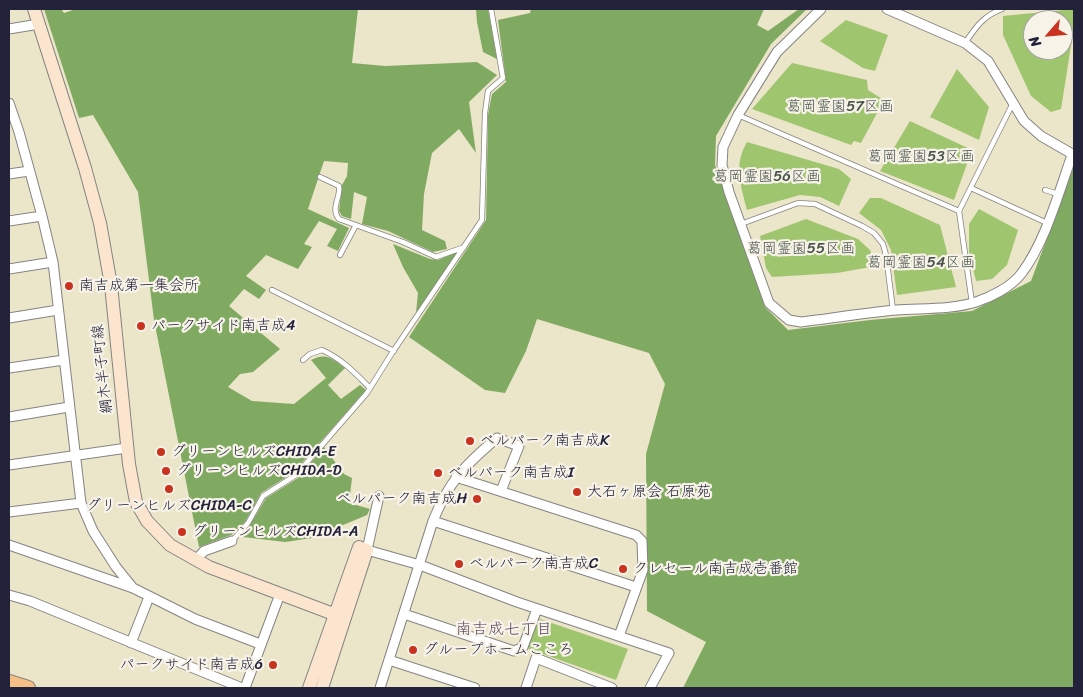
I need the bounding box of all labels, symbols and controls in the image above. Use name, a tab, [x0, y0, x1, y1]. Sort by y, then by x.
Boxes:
north arrow	[1023, 10, 1073, 60]
text: N	[1022, 32, 1048, 52]
park label: 葛岡霊園57区画	[786, 98, 894, 116]
park label: 葛岡霊園53区画	[867, 148, 975, 166]
park label: 葛岡霊園56区画	[713, 168, 821, 186]
park label: 葛岡霊園55区画	[747, 240, 855, 258]
park label: 葛岡霊園54区画	[867, 254, 975, 272]
place label: 南吉成第一集会所	[79, 277, 199, 295]
marker: 南吉成第一集会所	[63, 280, 75, 292]
place label: パークサイド南吉成4	[151, 317, 295, 335]
marker: パークサイド南吉成4	[135, 320, 147, 332]
street label: 綱木半子町線	[89, 323, 117, 415]
place label: ベルパーク南吉成K	[480, 432, 609, 450]
marker: ベルパーク南吉成K	[464, 435, 476, 447]
place label: グリーンヒルズCHIDA-E	[171, 443, 336, 461]
marker: グリーンヒルズCHIDA-E	[155, 446, 167, 458]
place label: グリーンヒルズCHIDA-D	[176, 462, 342, 480]
place label: ベルパーク南吉成I	[448, 464, 574, 482]
marker: グリーンヒルズCHIDA-D	[160, 465, 172, 477]
marker: ベルパーク南吉成I	[432, 467, 444, 479]
marker: グリーンヒルズCHIDA-C	[163, 483, 175, 495]
place label: 大石ヶ原会 石原苑	[587, 483, 711, 501]
marker: 大石ヶ原会 石原苑	[571, 486, 583, 498]
place label: ベルパーク南吉成H	[336, 490, 467, 508]
marker: ベルパーク南吉成H	[471, 493, 483, 505]
place label: グリーンヒルズCHIDA-C	[86, 497, 252, 515]
place label: グリーンヒルズCHIDA-A	[192, 523, 358, 541]
marker: グリーンヒルズCHIDA-A	[176, 526, 188, 538]
place label: ベルパーク南吉成C	[469, 555, 598, 573]
marker: ベルパーク南吉成C	[453, 558, 465, 570]
place label: クレセール南吉成壱番館	[633, 560, 798, 578]
marker: クレセール南吉成壱番館	[617, 563, 629, 575]
district label: 南吉成七丁目	[456, 620, 552, 640]
place label: グループホームこころ	[423, 641, 574, 659]
marker: グループホームこころ	[407, 644, 419, 656]
place label: パークサイド南吉成6	[119, 656, 263, 674]
marker: パークサイド南吉成6	[267, 659, 279, 671]

